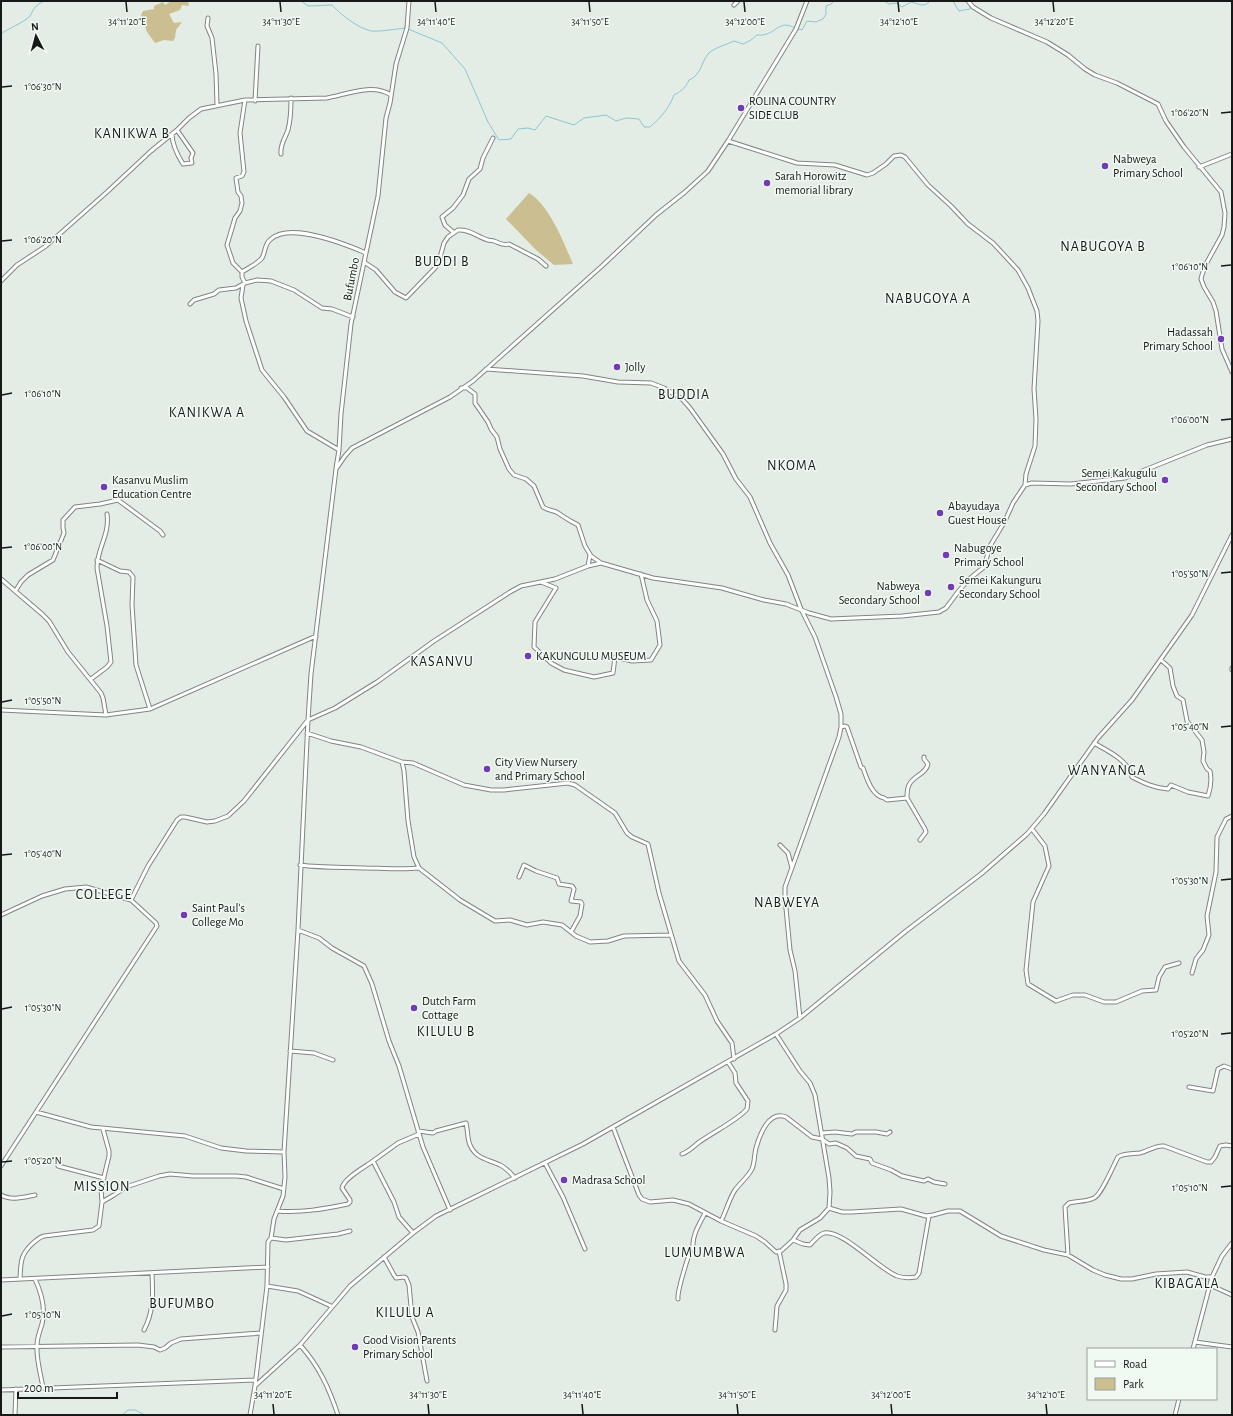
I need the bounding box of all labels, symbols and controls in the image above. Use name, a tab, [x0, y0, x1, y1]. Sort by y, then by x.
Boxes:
north arrow	[16, 16, 56, 56]
text: 34°11'20"E	[108, 17, 146, 27]
text: 34°11'30"E	[262, 17, 300, 27]
text: 34°11'40"E	[417, 17, 455, 27]
text: 34°11'50"E	[571, 17, 609, 27]
text: 34°12'00"E	[725, 17, 765, 27]
text: 34°12'10"E	[880, 17, 918, 27]
text: 34°12'20"E	[1035, 17, 1074, 27]
text: N	[31, 21, 39, 32]
text: 1°06'30"N	[24, 82, 62, 92]
place label: ROLINA COUNTRY SIDE CLUB	[749, 95, 837, 121]
marker: ROLINA COUNTRY SIDE CLUB	[736, 103, 746, 113]
text: 1°06'20"N	[1171, 108, 1209, 118]
district label: KANIKWA B	[94, 127, 170, 141]
place label: Nabweya Primary School	[1113, 153, 1183, 180]
marker: Nabweya Primary School	[1100, 161, 1110, 171]
place label: Sarah Horowitz memorial library	[775, 170, 853, 197]
marker: Sarah Horowitz memorial library	[762, 178, 772, 188]
text: 1°06'20"N	[24, 235, 62, 245]
district label: NABUGOYA B	[1060, 240, 1146, 254]
district label: BUDDI B	[415, 255, 469, 269]
street label: Bufumbo	[341, 256, 361, 302]
text: 1°06'10"N	[1172, 262, 1208, 272]
district label: NABUGOYA A	[885, 292, 971, 306]
place label: Hadassah Primary School	[1143, 326, 1213, 353]
marker: Hadassah Primary School	[1216, 334, 1226, 344]
place label: Jolly	[625, 361, 645, 374]
marker: Jolly	[612, 362, 622, 372]
district label: BUDDIA	[658, 388, 710, 402]
text: 1°06'10"N	[25, 389, 61, 399]
district label: KANIKWA A	[169, 406, 245, 420]
text: 1°06'00"N	[1171, 415, 1209, 425]
district label: NKOMA	[767, 459, 817, 473]
place label: Semei Kakugulu Secondary School	[1076, 467, 1157, 494]
place label: Kasanvu Muslim Education Centre	[112, 474, 191, 500]
marker: Semei Kakugulu Secondary School	[1160, 475, 1170, 485]
marker: Kasanvu Muslim Education Centre	[99, 482, 109, 492]
place label: Abayudaya Guest House	[948, 500, 1007, 526]
marker: Abayudaya Guest House	[935, 508, 945, 518]
text: 1°06'00"N	[24, 542, 62, 552]
place label: Nabugoye Primary School	[954, 542, 1024, 569]
marker: Nabugoye Primary School	[941, 550, 951, 560]
text: 1°05'50"N	[1172, 569, 1208, 579]
place label: Semei Kakunguru Secondary School	[959, 574, 1041, 601]
place label: Nabweya Secondary School	[839, 580, 920, 607]
marker: Semei Kakunguru Secondary School	[946, 582, 956, 592]
marker: Nabweya Secondary School	[923, 588, 933, 598]
place label: KAKUNGULU MUSEUM	[536, 650, 646, 662]
marker: KAKUNGULU MUSEUM	[523, 651, 533, 661]
district label: KASANVU	[410, 655, 474, 669]
text: 1°05'50"N	[25, 696, 61, 706]
text: 1°05'40"N	[1171, 722, 1209, 732]
place label: City View Nursery and Primary School	[495, 756, 585, 783]
marker: City View Nursery and Primary School	[482, 764, 492, 774]
district label: WANYANGA	[1068, 764, 1146, 778]
text: 1°05'40"N	[24, 849, 62, 859]
text: 1°05'30"N	[1172, 876, 1208, 886]
district label: COLLEGE	[76, 888, 132, 902]
district label: NABWEYA	[754, 896, 820, 910]
place label: Saint Paul's College Mo	[192, 902, 245, 928]
marker: Saint Paul's College Mo	[179, 910, 189, 920]
place label: Dutch Farm Cottage	[422, 995, 476, 1021]
text: 1°05'30"N	[25, 1003, 61, 1013]
marker: Dutch Farm Cottage	[409, 1003, 419, 1013]
district label: KILULU B	[417, 1025, 475, 1039]
text: 1°05'20"N	[1172, 1029, 1208, 1039]
text: 1°05'20"N	[25, 1156, 61, 1166]
place label: Madrasa School	[572, 1174, 645, 1186]
marker: Madrasa School	[559, 1175, 569, 1185]
district label: MISSION	[74, 1180, 130, 1194]
text: 1°05'10"N	[1172, 1183, 1208, 1193]
district label: LUMUMBWA	[664, 1246, 746, 1260]
district label: KIBAGALA	[1154, 1277, 1220, 1291]
district label: BUFUMBO	[149, 1297, 215, 1311]
district label: KILULU A	[375, 1306, 435, 1320]
text: 1°05'10"N	[25, 1310, 61, 1320]
place label: Good Vision Parents Primary School	[363, 1334, 456, 1361]
marker: Good Vision Parents Primary School	[350, 1342, 360, 1352]
legend	[1087, 1348, 1217, 1400]
text: Road	[1123, 1358, 1147, 1370]
scale bar	[18, 1374, 117, 1400]
text: Park	[1123, 1378, 1144, 1390]
text: 200 m	[24, 1382, 54, 1394]
text: 34°11'20"E	[254, 1390, 292, 1400]
text: 34°11'30"E	[409, 1390, 447, 1400]
text: 34°11'40"E	[563, 1390, 601, 1400]
text: 34°11'50"E	[718, 1390, 756, 1400]
text: 34°12'00"E	[871, 1390, 911, 1400]
text: 34°12'10"E	[1027, 1390, 1065, 1400]

